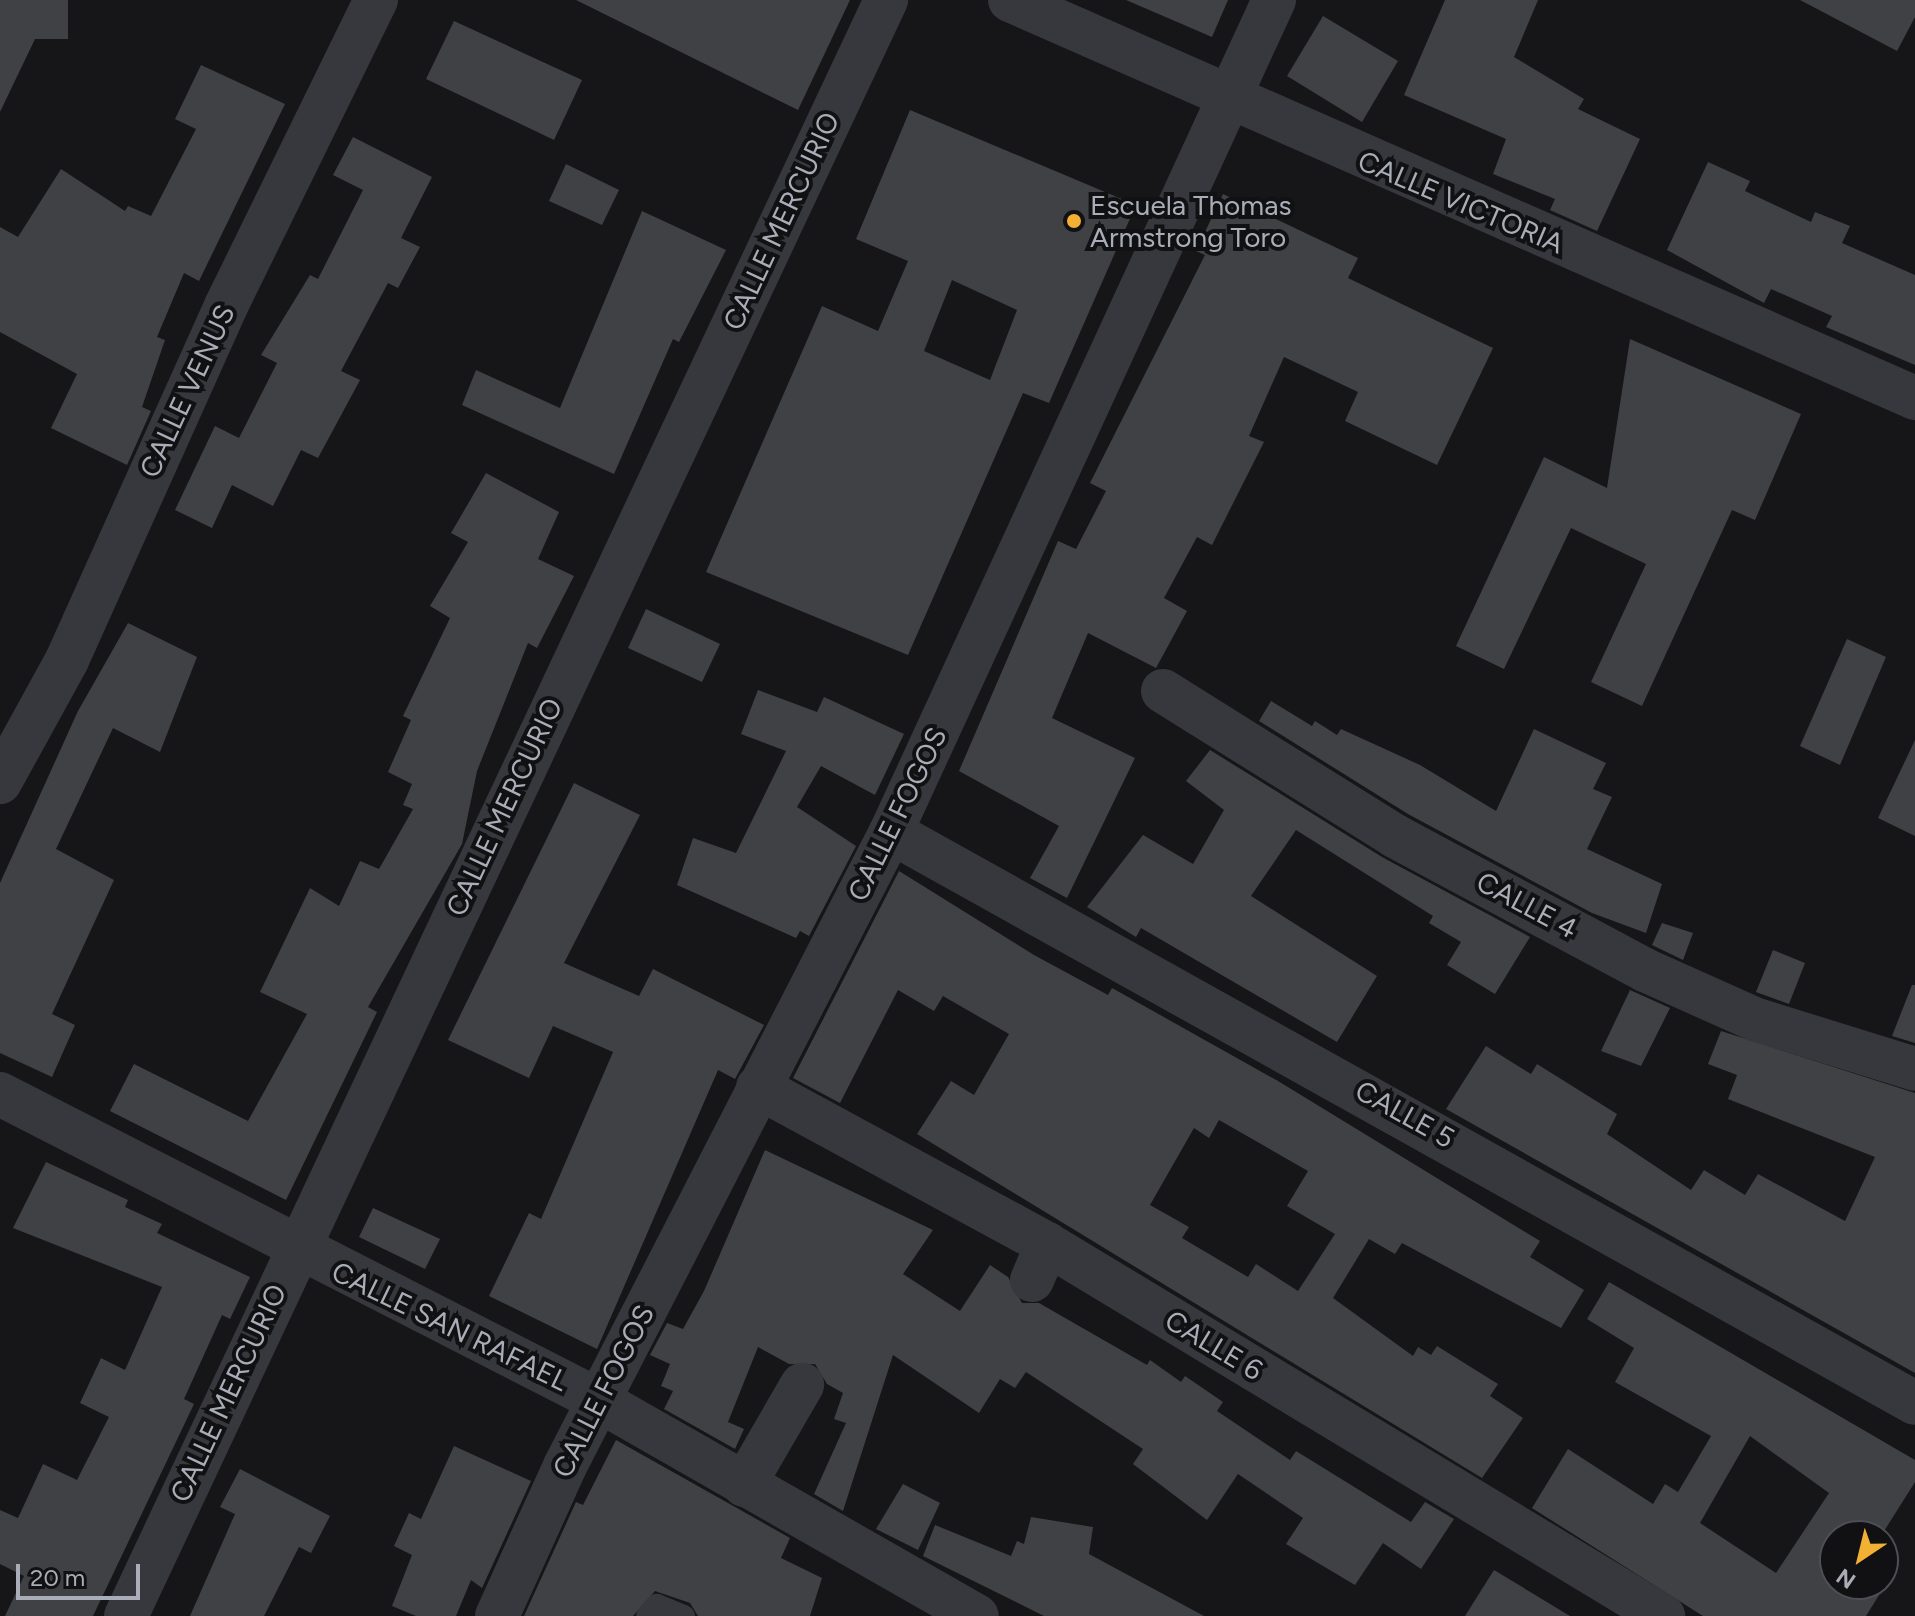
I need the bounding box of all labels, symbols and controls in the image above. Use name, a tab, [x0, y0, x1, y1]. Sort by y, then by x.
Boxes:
street label: CALLE MERCURIO	[716, 107, 846, 335]
street label: CALLE VICTORIA	[1353, 144, 1569, 260]
place label: Escuela Thomas Armstrong Toro	[1090, 188, 1292, 254]
marker: Escuela Thomas Armstrong Toro	[1065, 212, 1083, 230]
street label: CALLE VENUS	[132, 299, 242, 483]
street label: CALLE MERCURIO	[439, 693, 569, 921]
street label: CALLE FOGOS	[840, 722, 954, 906]
street label: CALLE 4	[1471, 865, 1583, 945]
street label: CALLE 5	[1350, 1073, 1460, 1155]
street label: CALLE SAN RAFAEL	[327, 1254, 573, 1398]
street label: CALLE MERCURIO	[163, 1279, 293, 1507]
street label: CALLE FOGOS	[545, 1299, 661, 1483]
street label: CALLE 6	[1159, 1303, 1269, 1387]
north arrow	[1819, 1520, 1899, 1600]
scale bar	[20, 1548, 144, 1598]
text: N	[1831, 1562, 1861, 1594]
text: 20 m	[30, 1563, 85, 1592]

